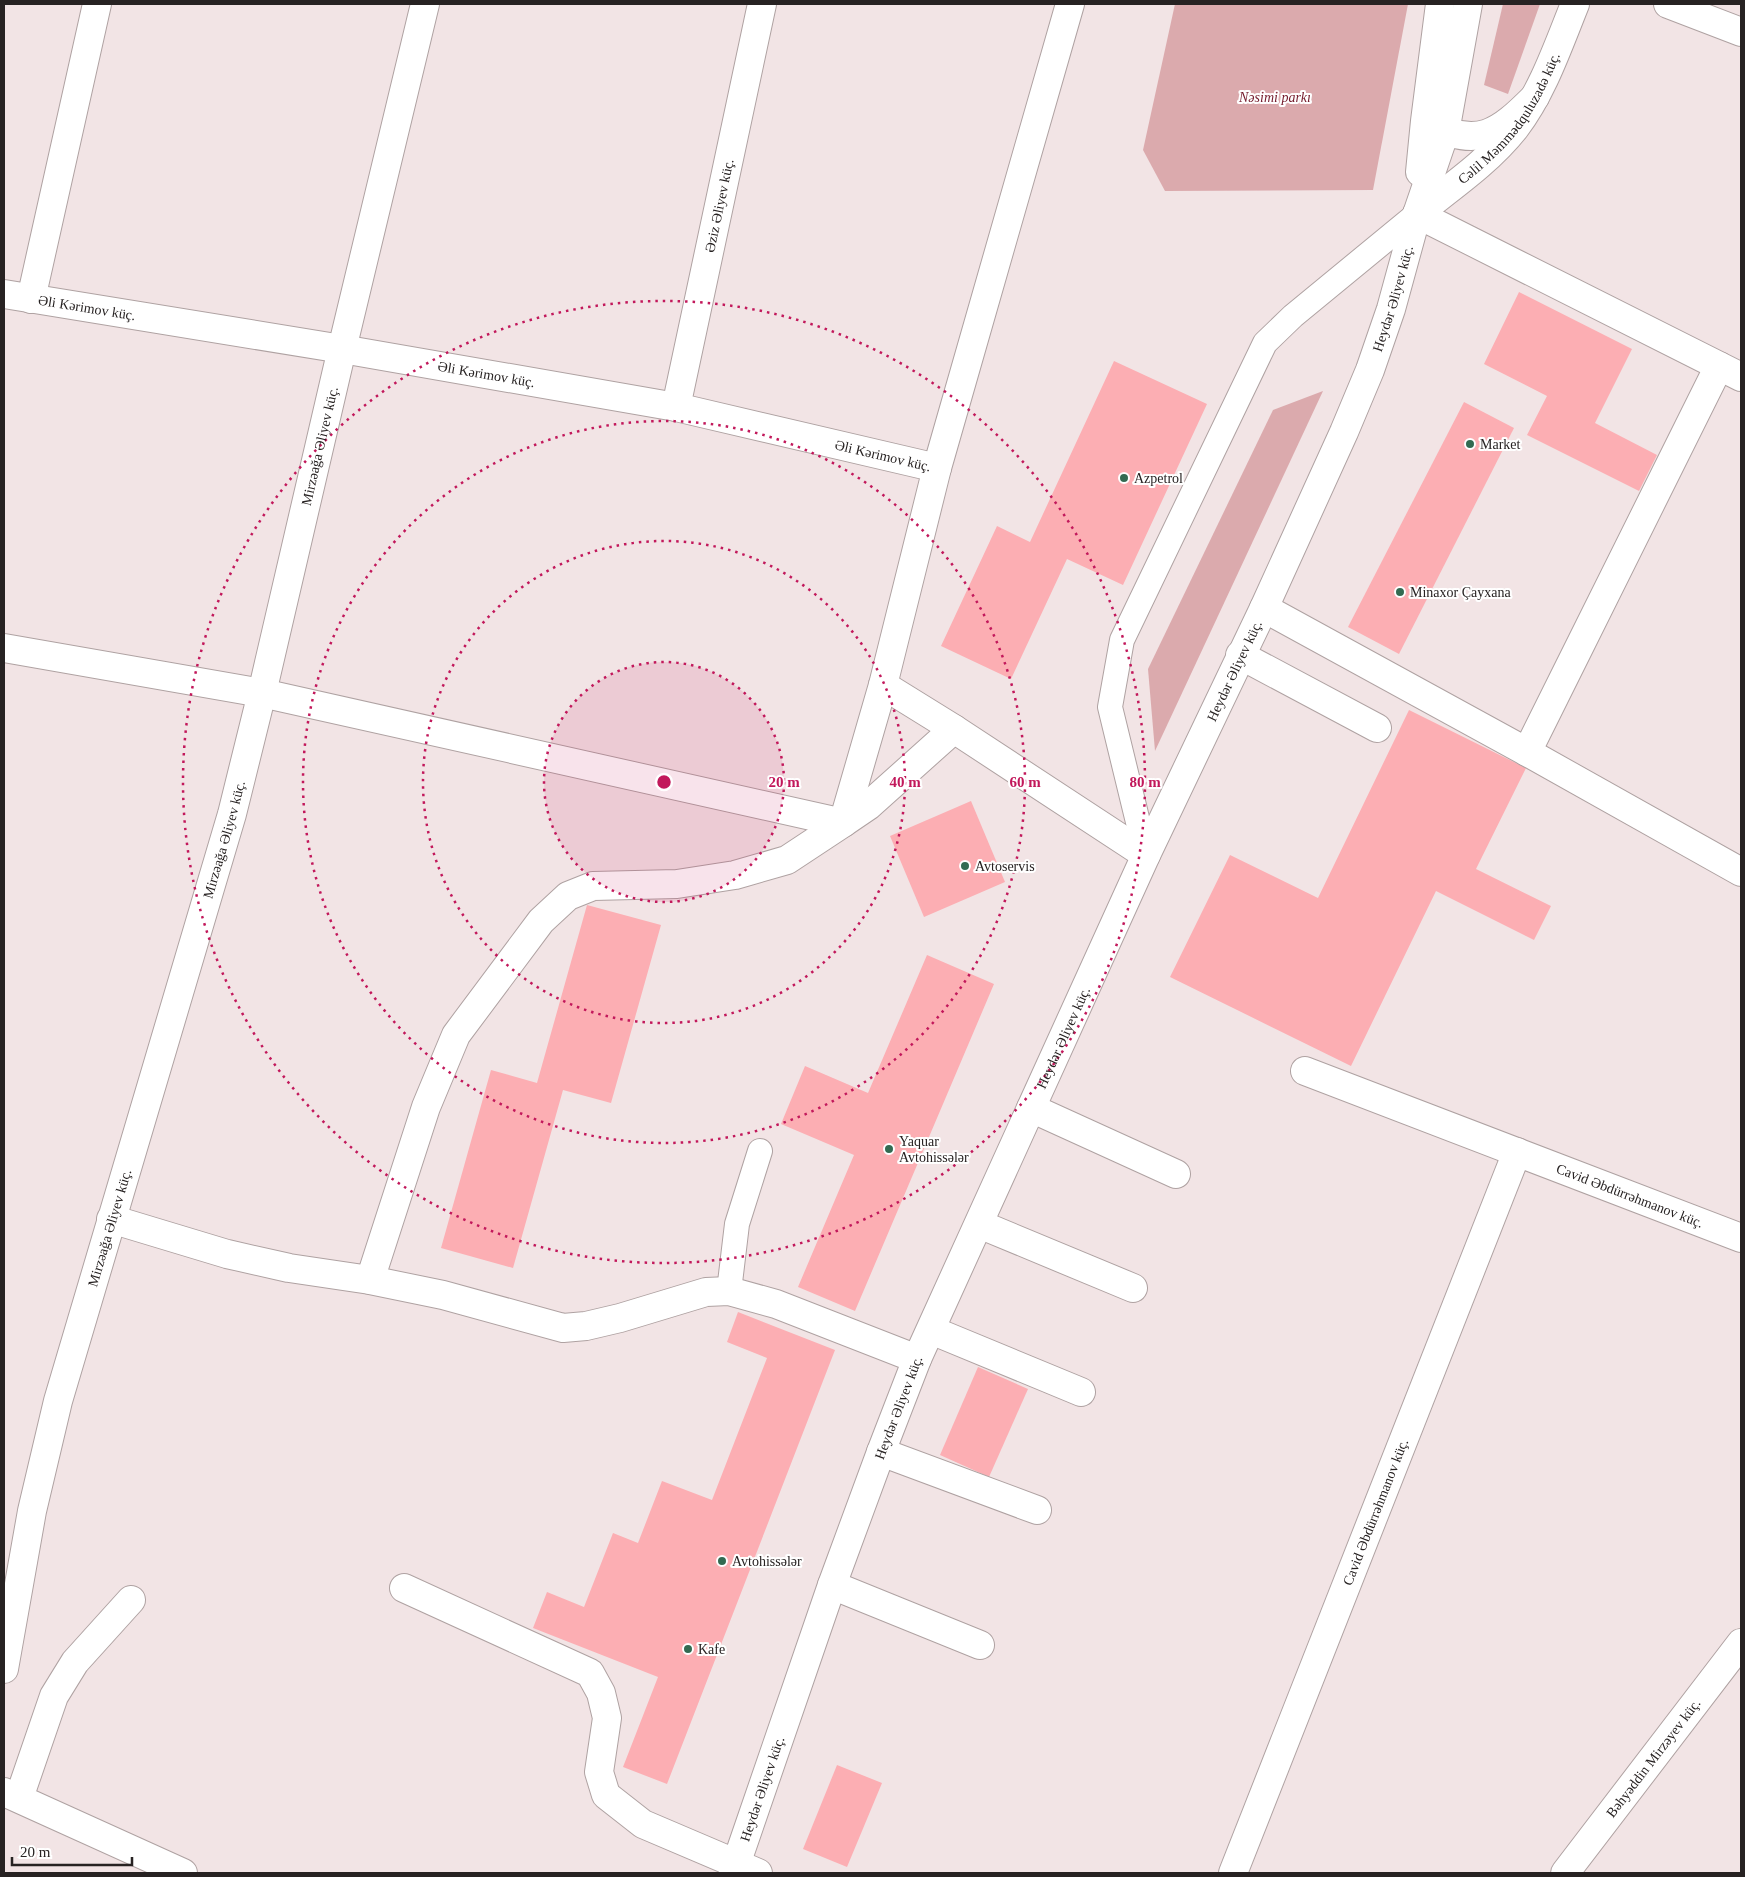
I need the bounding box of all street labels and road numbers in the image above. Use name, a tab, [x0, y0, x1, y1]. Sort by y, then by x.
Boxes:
street label: Cəlil Məmmədquluzadə küç.	[1455, 50, 1562, 187]
street label: Əziz Əliyev küç.	[702, 157, 736, 254]
street label: Heydər Əliyev küç.	[1369, 244, 1416, 353]
street label: Əli Kərimov küç.	[37, 292, 137, 323]
street label: Əli Kərimov küç.	[437, 358, 536, 390]
street label: Mirzəağa Əliyev küç.	[298, 385, 341, 507]
street label: Əli Kərimov küç.	[833, 437, 933, 474]
street label: Heydər Əliyev küç.	[1204, 618, 1265, 723]
street label: Mirzəağa Əliyev küç.	[200, 779, 247, 900]
street label: Heydər Əliyev küç.	[1033, 984, 1093, 1091]
street label: Cavid Əbdürrəhmanov küç.	[1554, 1161, 1705, 1230]
street label: Mirzəağa Əliyev küç.	[85, 1167, 134, 1288]
street label: Heydər Əliyev küç.	[871, 1353, 925, 1461]
street label: Cavid Əbdürrəhmanov küç.	[1340, 1437, 1411, 1587]
street label: Bəhyəddin Mirzəyev küç.	[1603, 1696, 1703, 1820]
street label: Heydər Əliyev küç.	[737, 1734, 787, 1843]

